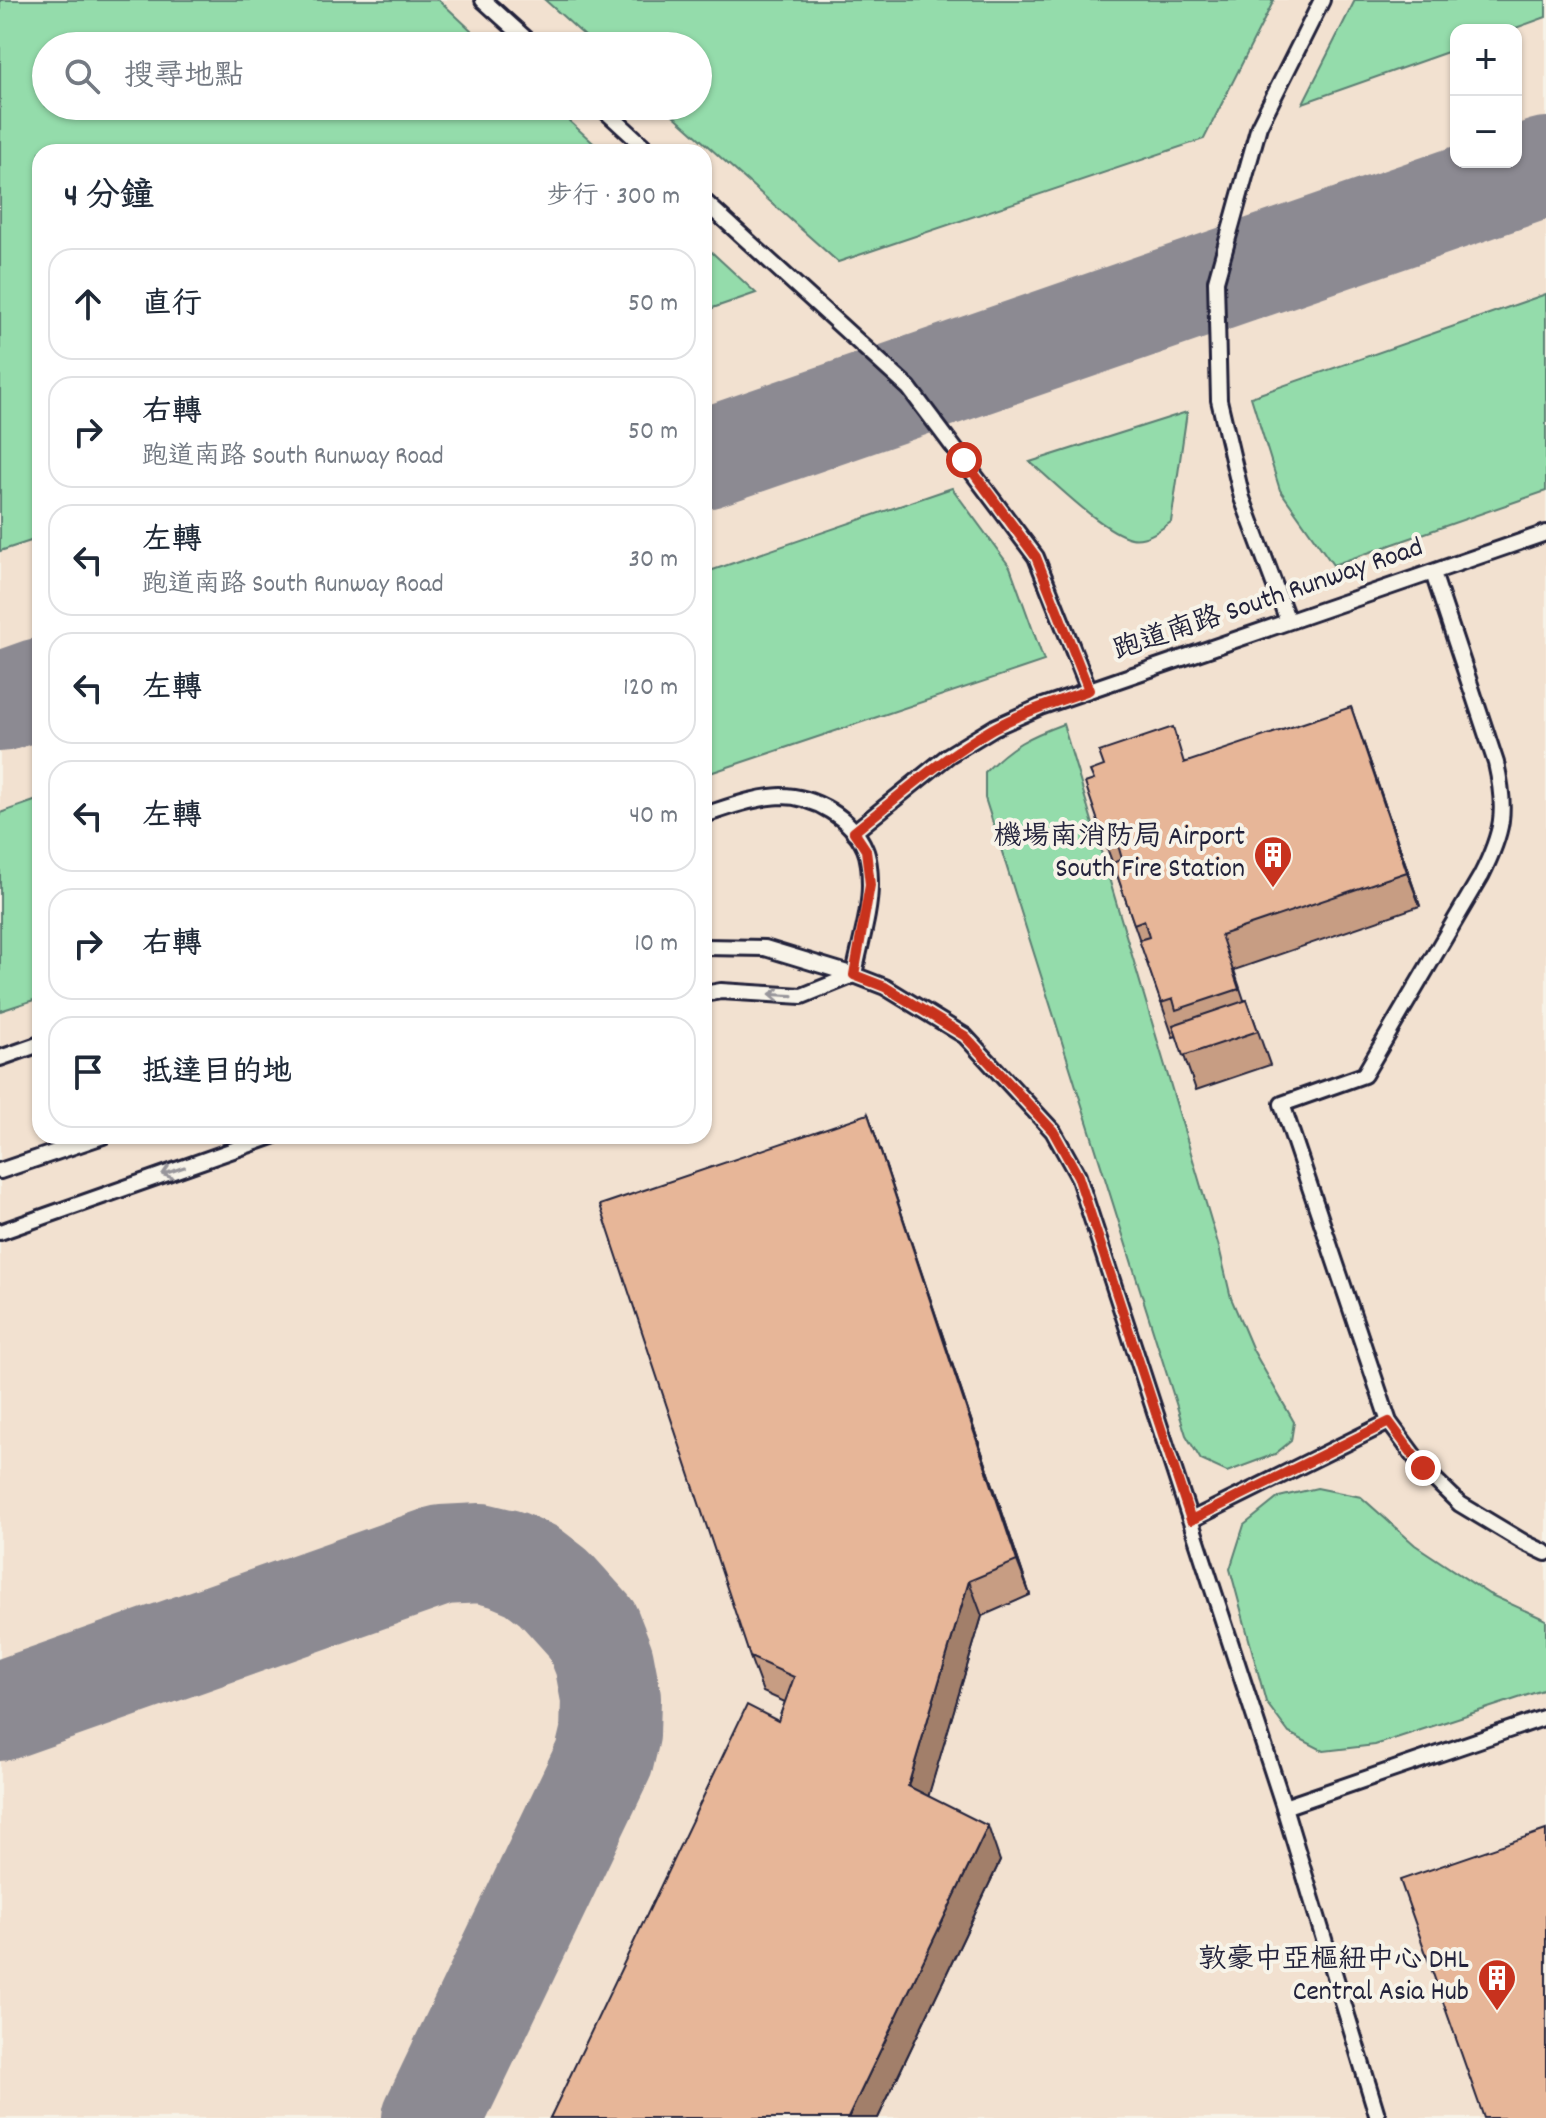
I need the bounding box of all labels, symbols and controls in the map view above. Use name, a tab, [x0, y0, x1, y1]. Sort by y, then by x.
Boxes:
map controls	[1450, 24, 1522, 168]
button: +	[1450, 24, 1522, 96]
search box	[32, 32, 712, 120]
icon: search	[60, 54, 104, 98]
text: 搜尋地點	[124, 57, 244, 100]
button: −	[1450, 96, 1522, 168]
text: 4 分鐘	[64, 174, 154, 223]
text: 步行 · 300 m	[546, 179, 680, 216]
icon: ahead	[66, 282, 110, 326]
text: 直行	[142, 285, 202, 328]
text: 50 m	[628, 286, 678, 323]
text: 右轉	[142, 393, 202, 436]
icon: right	[66, 410, 110, 454]
text: 50 m	[628, 414, 678, 451]
text: 跑道南路 South Runway Road	[142, 439, 444, 476]
route start	[946, 442, 982, 478]
text: 左轉	[142, 521, 202, 564]
street label: 跑道南路 South Runway Road	[1109, 529, 1429, 673]
icon: left	[66, 538, 110, 582]
text: 30 m	[628, 542, 678, 579]
text: 跑道南路 South Runway Road	[142, 567, 444, 604]
icon: left	[66, 666, 110, 710]
text: 左轉	[142, 669, 202, 712]
text: 120 m	[623, 670, 678, 707]
icon: left	[66, 794, 110, 838]
text: 左轉	[142, 797, 202, 840]
text: 40 m	[629, 798, 678, 835]
place label: 機場南消防局 Airport South Fire Station	[994, 819, 1245, 891]
building icon: 機場南消防局 Airport South Fire Station	[1252, 834, 1294, 889]
icon: right	[66, 922, 110, 966]
text: 右轉	[142, 925, 202, 968]
text: 10 m	[634, 926, 678, 963]
one-way arrow	[768, 987, 795, 1002]
icon: arrive	[66, 1050, 110, 1094]
text: 抵達目的地	[142, 1053, 292, 1096]
one-way arrow	[161, 1165, 186, 1180]
route end	[1405, 1450, 1441, 1486]
place label: 敦豪中亞樞紐中心 DHL Central Asia Hub	[1198, 1942, 1469, 2014]
building icon: 敦豪中亞樞紐中心 DHL Central Asia Hub	[1476, 1957, 1518, 2012]

